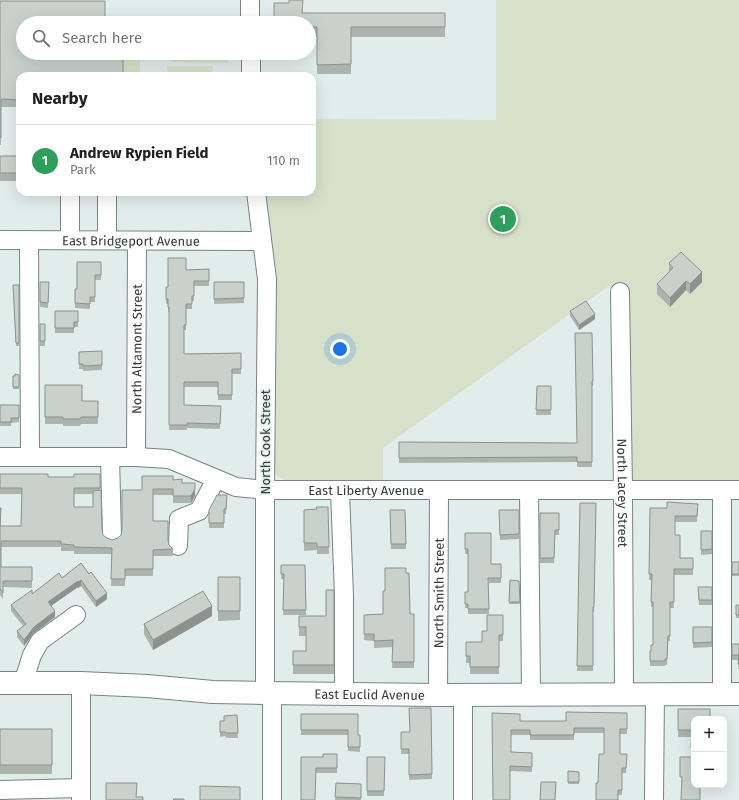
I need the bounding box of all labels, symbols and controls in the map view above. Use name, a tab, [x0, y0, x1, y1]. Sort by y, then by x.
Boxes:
search box	[16, 16, 316, 60]
icon: search	[30, 27, 52, 49]
text: Search here	[62, 29, 142, 47]
text: Nearby	[32, 88, 87, 109]
text: Andrew Rypien Field	[70, 144, 209, 162]
text: 1	[42, 153, 48, 168]
text: 110 m	[267, 153, 300, 168]
text: Park	[70, 162, 96, 177]
pin: 1	[490, 204, 516, 234]
street label: East Bridgeport Avenue	[62, 233, 200, 249]
street label: North Altamont Street	[129, 284, 145, 414]
your location	[330, 339, 350, 359]
street label: North Cook Street	[258, 389, 273, 494]
street label: North Lacey Street	[614, 438, 630, 548]
street label: East Liberty Avenue	[308, 483, 424, 498]
street label: North Smith Street	[431, 538, 447, 648]
street label: East Euclid Avenue	[314, 687, 425, 703]
map controls	[691, 716, 727, 788]
button: +	[691, 716, 727, 752]
button: −	[691, 752, 727, 788]

